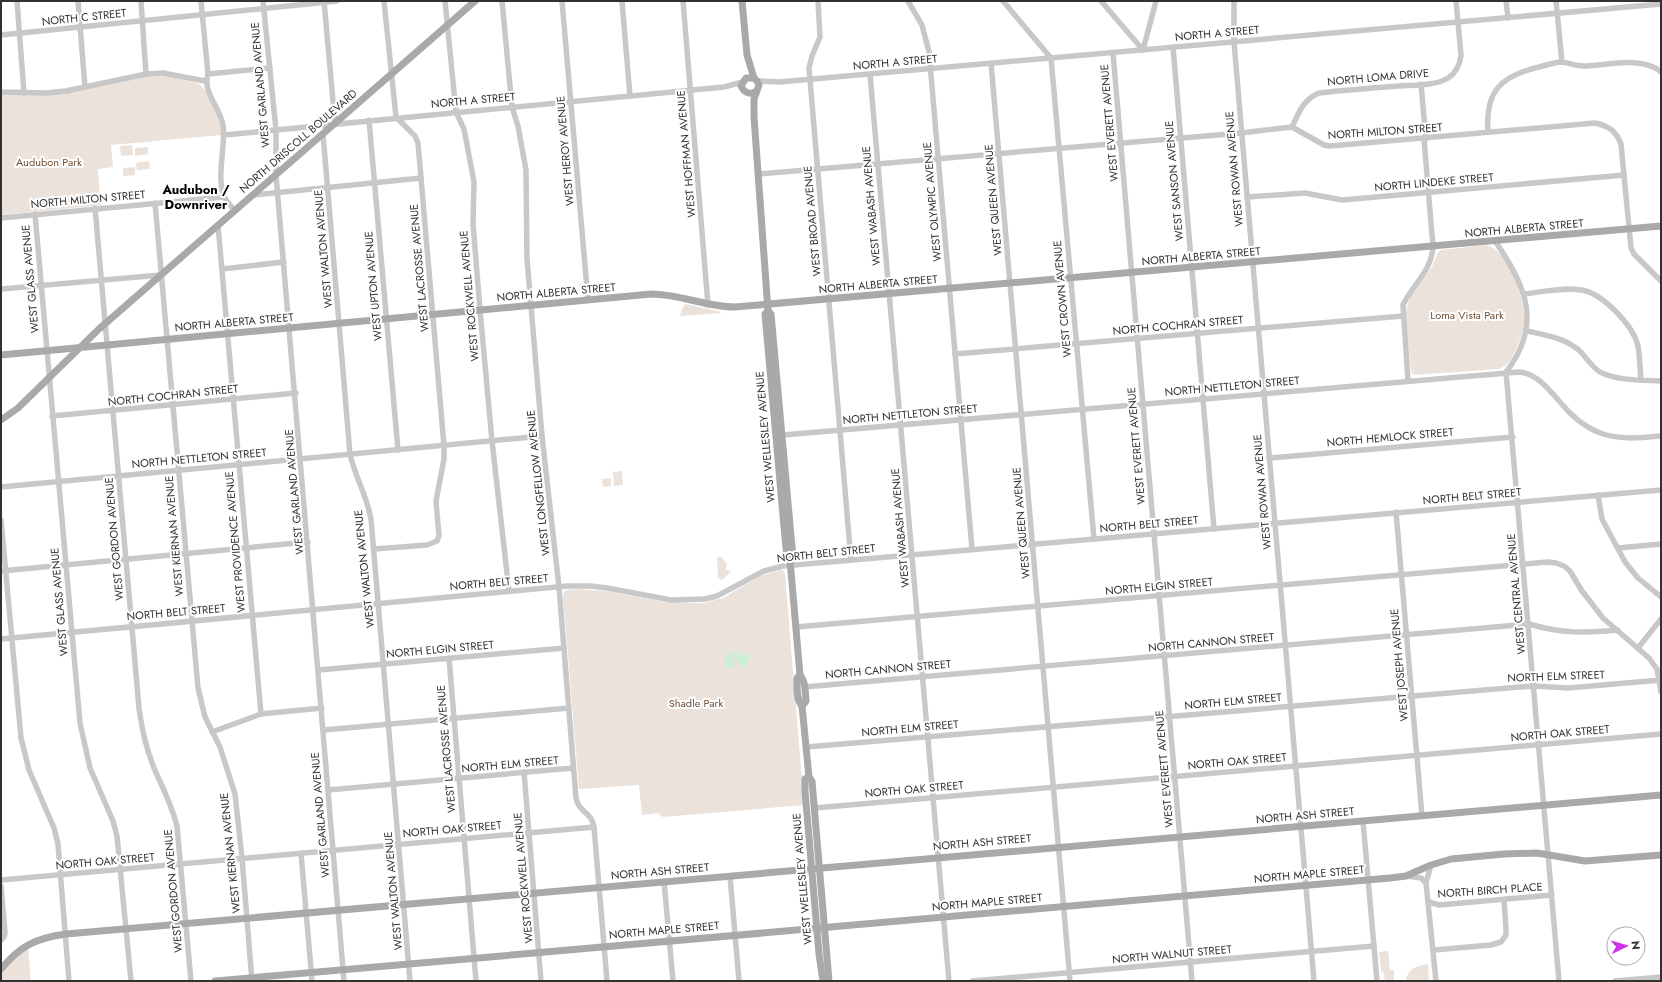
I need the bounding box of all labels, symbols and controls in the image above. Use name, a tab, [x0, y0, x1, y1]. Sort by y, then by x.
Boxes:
street label: NORTH C STREET	[41, 5, 127, 29]
street label: NORTH A STREET	[1174, 21, 1260, 45]
street label: WEST GARLAND AVENUE	[247, 22, 273, 148]
street label: NORTH A STREET	[852, 50, 938, 74]
street label: WEST EVERETT AVENUE	[1096, 64, 1122, 182]
street label: NORTH LOMA DRIVE	[1326, 65, 1430, 89]
street label: NORTH DRISCOLL BOULEVARD	[236, 85, 361, 197]
street label: NORTH A STREET	[430, 88, 516, 112]
street label: WEST HOFFMAN AVENUE	[672, 90, 700, 218]
street label: WEST HEROY AVENUE	[552, 95, 578, 207]
street label: WEST ROWAN AVENUE	[1221, 111, 1247, 227]
street label: NORTH MILTON STREET	[1327, 119, 1443, 143]
street label: WEST SANSON AVENUE	[1161, 120, 1187, 242]
street label: WEST OLYMPIC AVENUE	[919, 142, 945, 262]
street label: WEST QUEEN AVENUE	[980, 144, 1006, 256]
street label: WEST WABASH AVENUE	[858, 146, 884, 266]
park label: Audubon Park	[16, 154, 82, 170]
street label: WEST BROAD AVENUE	[799, 165, 825, 277]
street label: NORTH LINDEKE STREET	[1374, 169, 1494, 195]
district label: Audubon / Downriver	[161, 180, 230, 214]
street label: NORTH MILTON STREET	[30, 186, 146, 212]
street label: WEST WALTON AVENUE	[310, 189, 336, 309]
street label: WEST LACROSSE AVENUE	[405, 203, 433, 333]
street label: NORTH ALBERTA STREET	[1464, 215, 1584, 241]
street label: WEST GLASS AVENUE	[17, 224, 43, 334]
street label: WEST ROCKWELL AVENUE	[455, 230, 483, 362]
street label: WEST UPTON AVENUE	[360, 231, 386, 341]
street label: WEST CROWN AVENUE	[1049, 240, 1075, 358]
street label: NORTH ALBERTA STREET	[1141, 243, 1261, 269]
street label: NORTH ALBERTA STREET	[818, 271, 938, 297]
street label: NORTH ALBERTA STREET	[496, 279, 616, 305]
park label: Loma Vista Park	[1430, 307, 1504, 323]
street label: NORTH ALBERTA STREET	[174, 309, 294, 335]
street label: NORTH COCHRAN STREET	[1112, 311, 1244, 339]
street label: WEST WELLESLEY AVENUE	[751, 371, 779, 503]
street label: NORTH NETTLETON STREET	[1164, 372, 1300, 400]
street label: NORTH COCHRAN STREET	[107, 380, 239, 410]
street label: WEST EVERETT AVENUE	[1123, 387, 1149, 505]
street label: NORTH NETTLETON STREET	[842, 400, 978, 428]
street label: WEST LONGFELLOW AVENUE	[522, 409, 554, 557]
street label: NORTH HEMLOCK STREET	[1326, 423, 1454, 451]
street label: WEST GARLAND AVENUE	[281, 429, 307, 555]
street label: WEST ROWAN AVENUE	[1249, 434, 1275, 550]
street label: NORTH NETTLETON STREET	[131, 444, 267, 472]
street label: WEST QUEEN AVENUE	[1008, 467, 1034, 579]
street label: WEST WABASH AVENUE	[887, 468, 913, 588]
street label: WEST PROVIDENCE AVENUE	[221, 471, 249, 613]
street label: WEST KIERNAN AVENUE	[161, 475, 187, 597]
street label: WEST GORDON AVENUE	[101, 477, 127, 601]
street label: NORTH BELT STREET	[1422, 484, 1522, 508]
street label: WEST WALTON AVENUE	[350, 509, 378, 629]
street label: NORTH BELT STREET	[1099, 512, 1199, 536]
street label: WEST CENTRAL AVENUE	[1503, 533, 1529, 655]
street label: NORTH BELT STREET	[776, 540, 876, 566]
street label: WEST GLASS AVENUE	[46, 547, 72, 657]
street label: NORTH BELT STREET	[449, 570, 549, 594]
street label: NORTH ELGIN STREET	[1105, 573, 1213, 599]
street label: NORTH BELT STREET	[126, 600, 226, 624]
street label: WEST JOSEPH AVENUE	[1386, 608, 1412, 722]
street label: NORTH CANNON STREET	[1147, 629, 1275, 655]
street label: NORTH ELGIN STREET	[386, 636, 494, 662]
street label: NORTH CANNON STREET	[824, 656, 952, 682]
street label: NORTH ELM STREET	[1507, 666, 1605, 686]
street label: WEST LACROSSE AVENUE	[432, 684, 460, 814]
street label: NORTH ELM STREET	[1184, 689, 1282, 713]
park label: Shadle Park	[669, 695, 723, 711]
street label: WEST EVERETT AVENUE	[1151, 710, 1177, 828]
street label: NORTH ELM STREET	[861, 716, 959, 740]
street label: NORTH OAK STREET	[1510, 721, 1610, 745]
street label: NORTH OAK STREET	[1187, 749, 1287, 773]
street label: WEST GARLAND AVENUE	[307, 752, 333, 878]
street label: NORTH ELM STREET	[461, 752, 559, 776]
street label: NORTH OAK STREET	[864, 777, 964, 801]
street label: WEST KIERNAN AVENUE	[216, 792, 244, 914]
street label: NORTH ASH STREET	[1255, 803, 1355, 827]
street label: WEST ROCKWELL AVENUE	[509, 812, 537, 944]
street label: WEST WELLESLEY AVENUE	[788, 813, 816, 945]
street label: NORTH OAK STREET	[402, 817, 502, 841]
street label: WEST GORDON AVENUE	[160, 829, 186, 953]
street label: NORTH ASH STREET	[932, 830, 1032, 854]
street label: WEST WALTON AVENUE	[380, 831, 406, 951]
street label: NORTH OAK STREET	[55, 849, 155, 873]
street label: NORTH ASH STREET	[610, 859, 710, 883]
street label: NORTH MAPLE STREET	[1253, 861, 1365, 887]
street label: NORTH BIRCH PLACE	[1437, 878, 1543, 902]
street label: NORTH MAPLE STREET	[931, 889, 1043, 915]
street label: NORTH MAPLE STREET	[608, 917, 720, 943]
north arrow	[1606, 926, 1646, 966]
text: N	[1628, 940, 1644, 950]
street label: NORTH WALNUT STREET	[1112, 941, 1232, 967]

